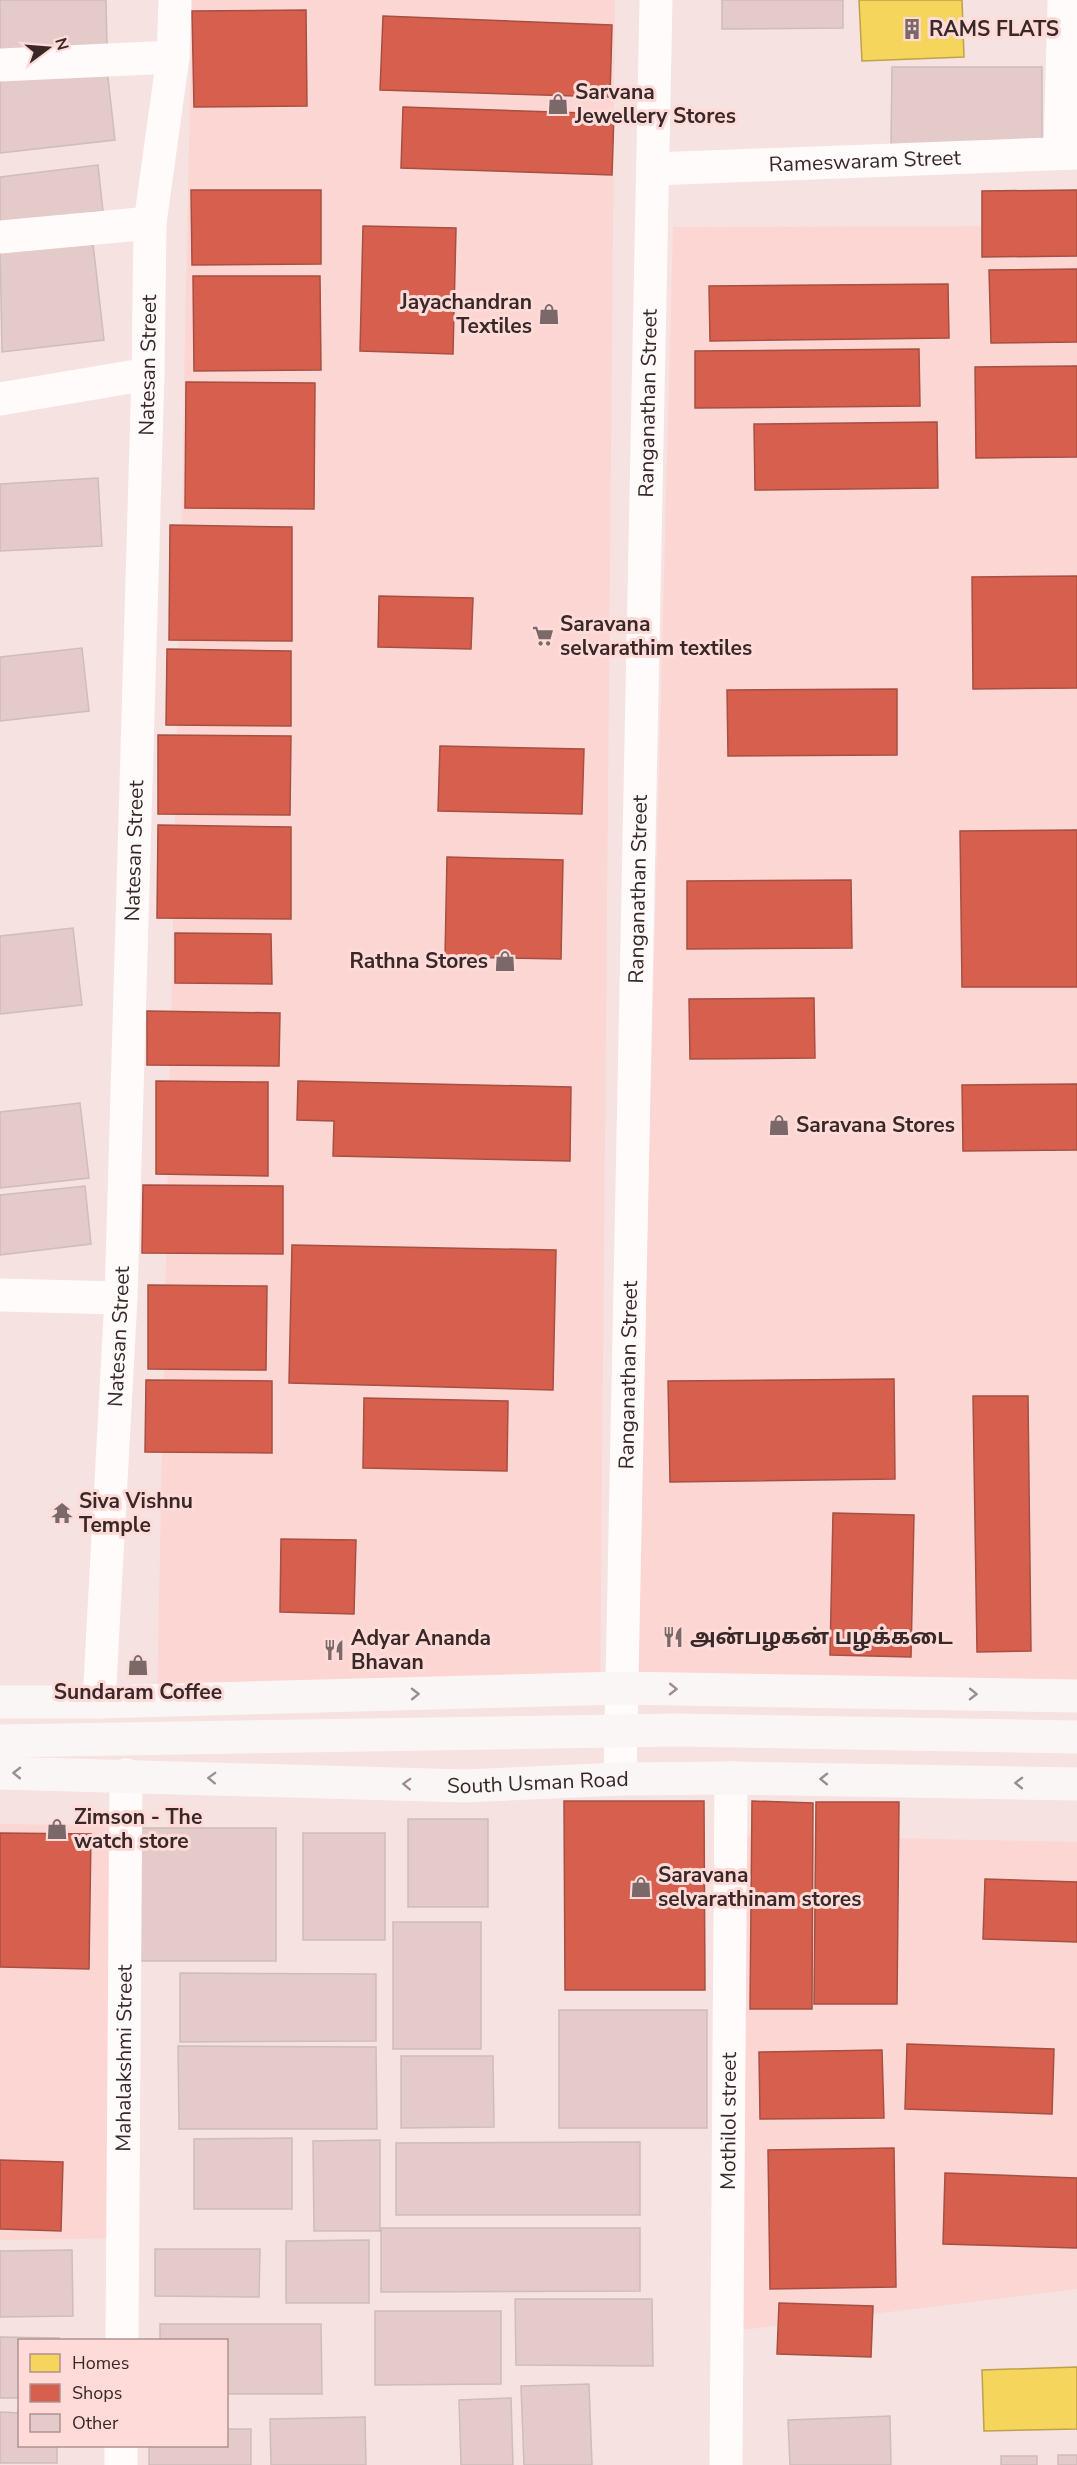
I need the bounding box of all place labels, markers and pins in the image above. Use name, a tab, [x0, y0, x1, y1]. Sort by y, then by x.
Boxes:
place label: RAMS FLATS	[929, 15, 1059, 43]
building icon: RAMS FLATS	[900, 17, 924, 41]
place label: Sarvana Jewellery Stores	[574, 78, 736, 130]
shop icon: Sarvana Jewellery Stores	[546, 92, 570, 116]
place label: Jayachandran Textiles	[399, 288, 532, 340]
shop icon: Jayachandran Textiles	[537, 302, 561, 326]
place label: Saravana selvarathim textiles	[560, 610, 752, 662]
supermarket icon: Saravana selvarathim textiles	[531, 624, 555, 648]
place label: Rathna Stores	[350, 947, 488, 975]
shop icon: Rathna Stores	[493, 949, 517, 973]
place label: Saravana Stores	[796, 1111, 955, 1139]
shop icon: Saravana Stores	[767, 1113, 791, 1137]
place label: Siva Vishnu Temple	[79, 1487, 193, 1539]
temple icon: Siva Vishnu Temple	[50, 1501, 74, 1525]
place label: அன்பழகன் பழக்கடை	[690, 1623, 953, 1651]
place label: Adyar Ananda Bhavan	[351, 1624, 491, 1676]
restaurant icon: அன்பழகன் பழக்கடை	[661, 1625, 685, 1649]
restaurant icon: Adyar Ananda Bhavan	[322, 1638, 346, 1662]
shop icon: Sundaram Coffee	[126, 1653, 150, 1677]
place label: Sundaram Coffee	[54, 1678, 222, 1706]
place label: Zimson - The watch store	[74, 1803, 202, 1855]
shop icon: Zimson - The watch store	[45, 1817, 69, 1841]
place label: Saravana selvarathinam stores	[658, 1861, 861, 1913]
shop icon: Saravana selvarathinam stores	[629, 1875, 653, 1899]

